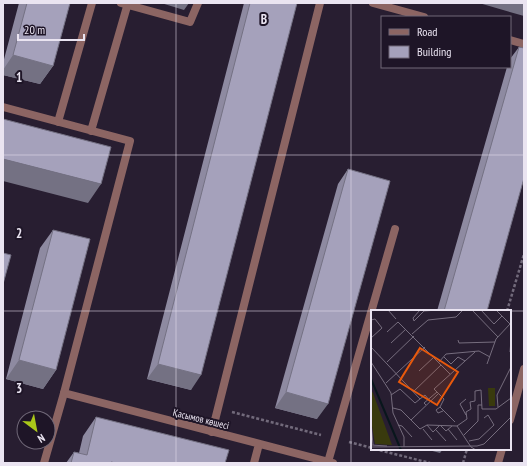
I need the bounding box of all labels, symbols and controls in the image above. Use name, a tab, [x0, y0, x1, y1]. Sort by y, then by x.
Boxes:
text: B	[261, 11, 267, 28]
scale bar	[18, 16, 84, 42]
legend	[381, 16, 511, 68]
text: 20 m	[24, 22, 45, 37]
text: Road	[417, 24, 437, 39]
text: Building	[417, 44, 452, 59]
text: 1	[16, 69, 22, 86]
text: 2	[16, 225, 22, 242]
inset map	[371, 310, 511, 450]
text: 3	[16, 380, 22, 397]
street label: Қасымов көшесі	[172, 406, 230, 432]
north arrow	[16, 410, 56, 450]
text: N	[35, 431, 48, 446]

